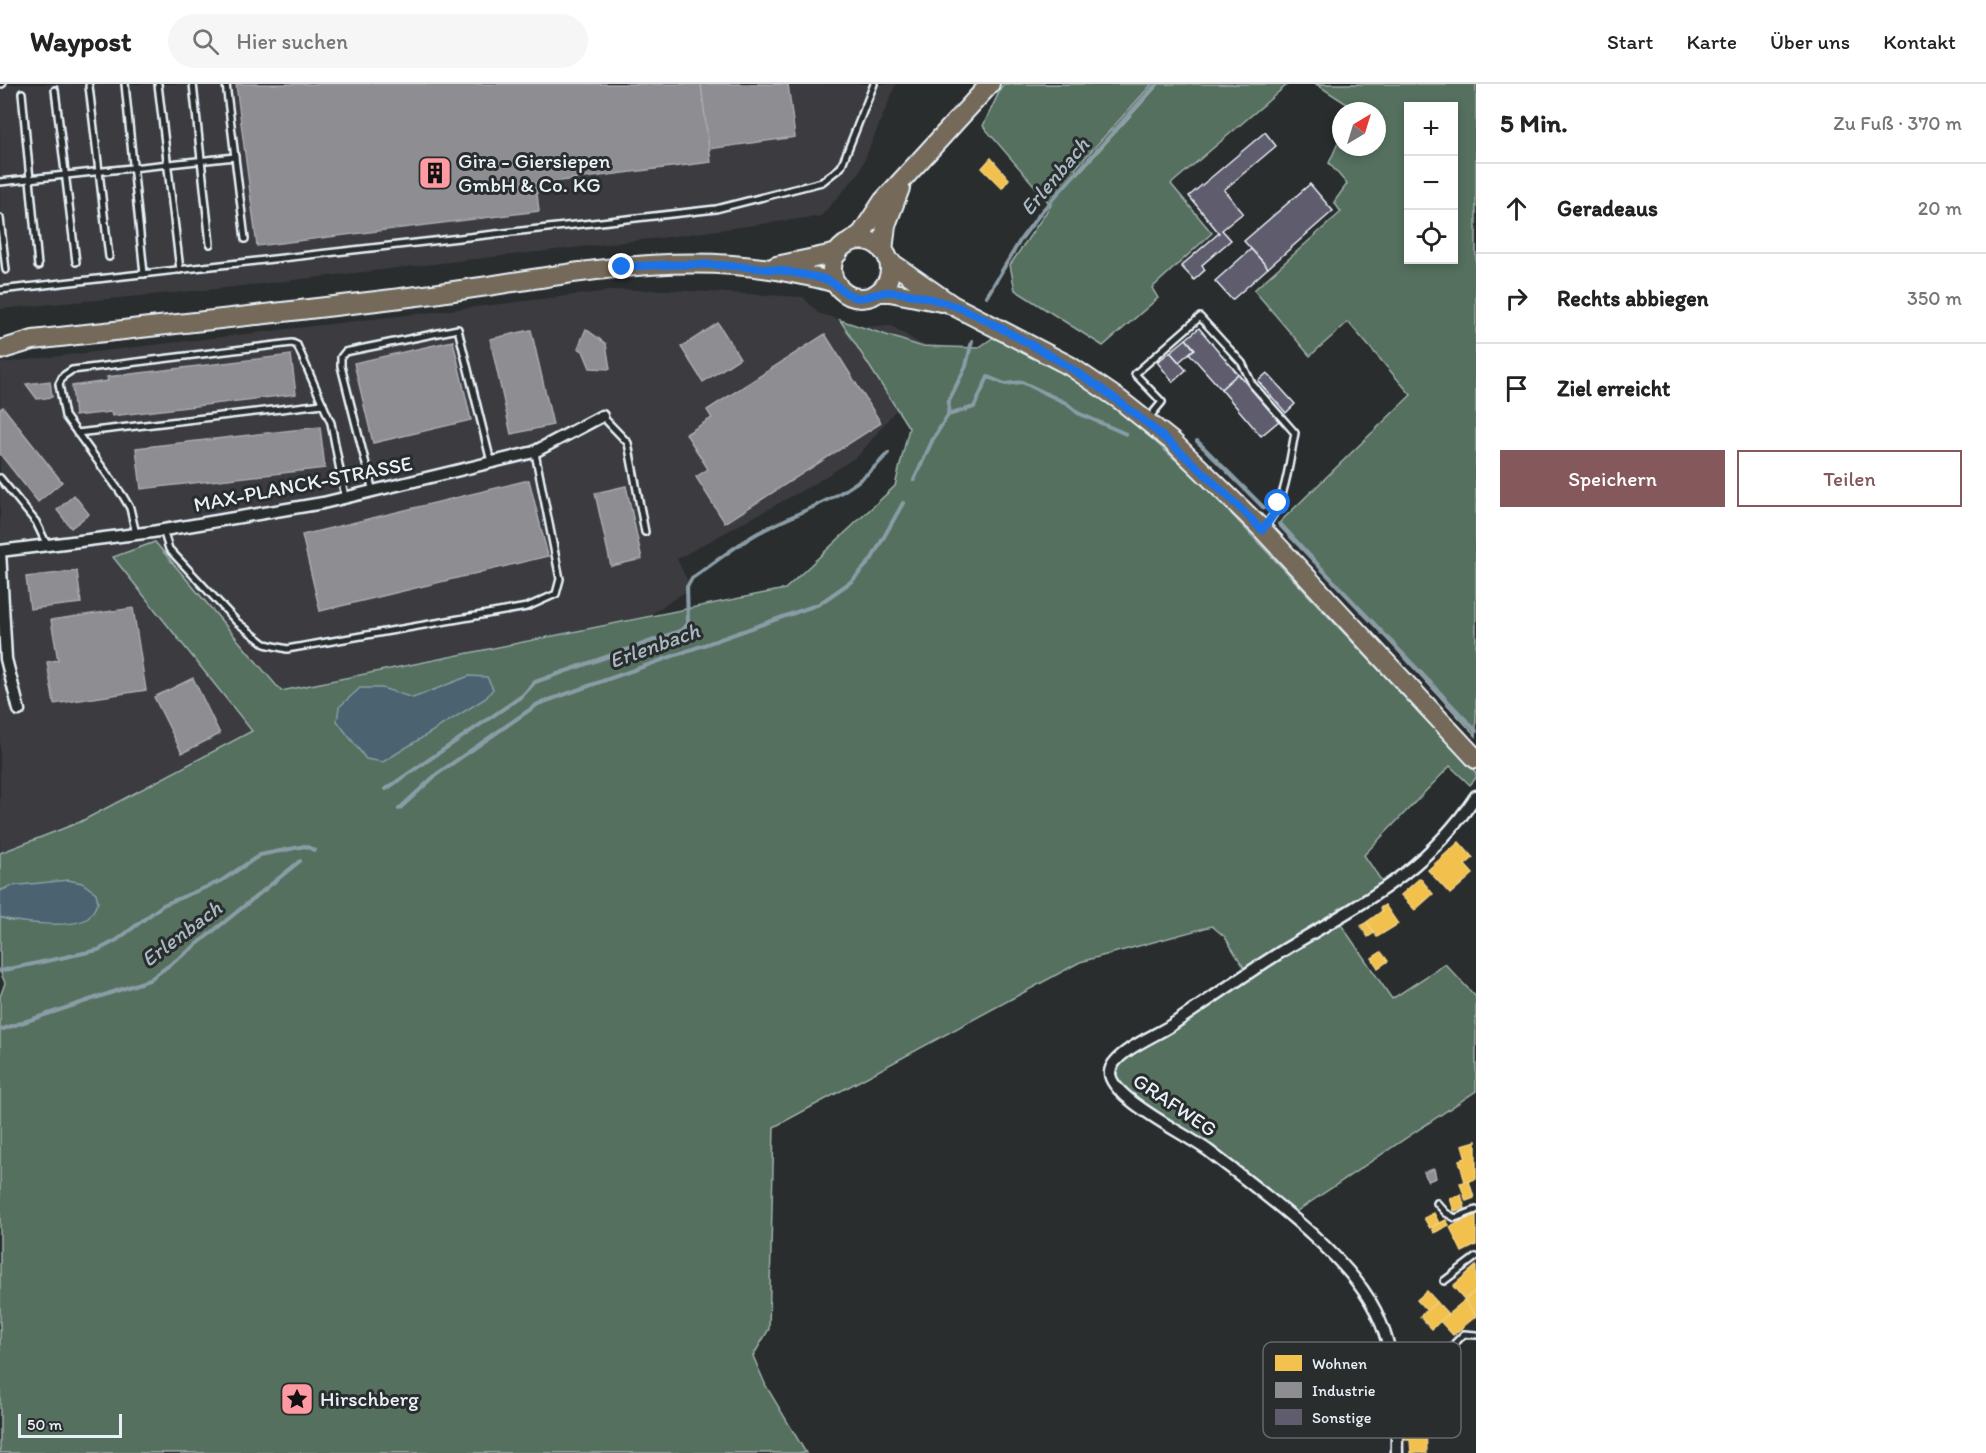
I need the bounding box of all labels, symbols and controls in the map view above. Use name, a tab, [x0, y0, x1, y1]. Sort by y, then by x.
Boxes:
search box	[168, 14, 588, 68]
text: Waypost	[30, 24, 132, 58]
icon: search	[189, 25, 222, 58]
text: Hier suchen	[237, 28, 348, 55]
text: Start	[1607, 29, 1653, 54]
text: Karte	[1686, 29, 1737, 54]
text: Über uns	[1770, 29, 1850, 54]
text: Kontakt	[1883, 29, 1956, 54]
north arrow	[1332, 102, 1386, 156]
map controls	[1404, 102, 1458, 264]
button: +	[1404, 102, 1458, 156]
text: 5 Min.	[1500, 107, 1568, 139]
text: Zu Fuß · 370 m	[1833, 111, 1962, 135]
water label: Erlenbach	[1014, 131, 1095, 221]
place label: Gira - Giersiepen GmbH & Co. KG	[458, 148, 611, 197]
building icon: Gira - Giersiepen GmbH & Co. KG	[417, 155, 453, 191]
button: −	[1404, 156, 1458, 210]
icon: ahead	[1500, 192, 1533, 225]
text: Geradeaus	[1557, 195, 1658, 222]
text: 20 m	[1918, 196, 1962, 220]
button: locate	[1404, 210, 1458, 264]
route end	[608, 253, 634, 279]
icon: right	[1500, 282, 1533, 315]
text: Rechts abbiegen	[1557, 285, 1709, 312]
text: 350 m	[1907, 286, 1962, 310]
icon: arrive	[1500, 372, 1533, 405]
text: Ziel erreicht	[1557, 375, 1670, 402]
street label: MAX-PLANCK-STRASSE	[192, 450, 415, 517]
button: Speichern	[1500, 450, 1725, 507]
button: Teilen	[1737, 450, 1962, 507]
route start	[1264, 489, 1290, 515]
water label: Erlenbach	[605, 617, 703, 674]
water label: Erlenbach	[136, 894, 227, 972]
street label: GRAFWEG	[1129, 1067, 1222, 1142]
legend	[1263, 1342, 1461, 1438]
text: Wohnen	[1312, 1354, 1367, 1373]
place icon: Hirschberg	[279, 1381, 315, 1417]
text: Industrie	[1312, 1381, 1376, 1400]
place label: Hirschberg	[320, 1386, 419, 1411]
text: Sonstige	[1312, 1408, 1372, 1427]
scale bar	[18, 1411, 122, 1438]
text: 50 m	[27, 1415, 62, 1434]

